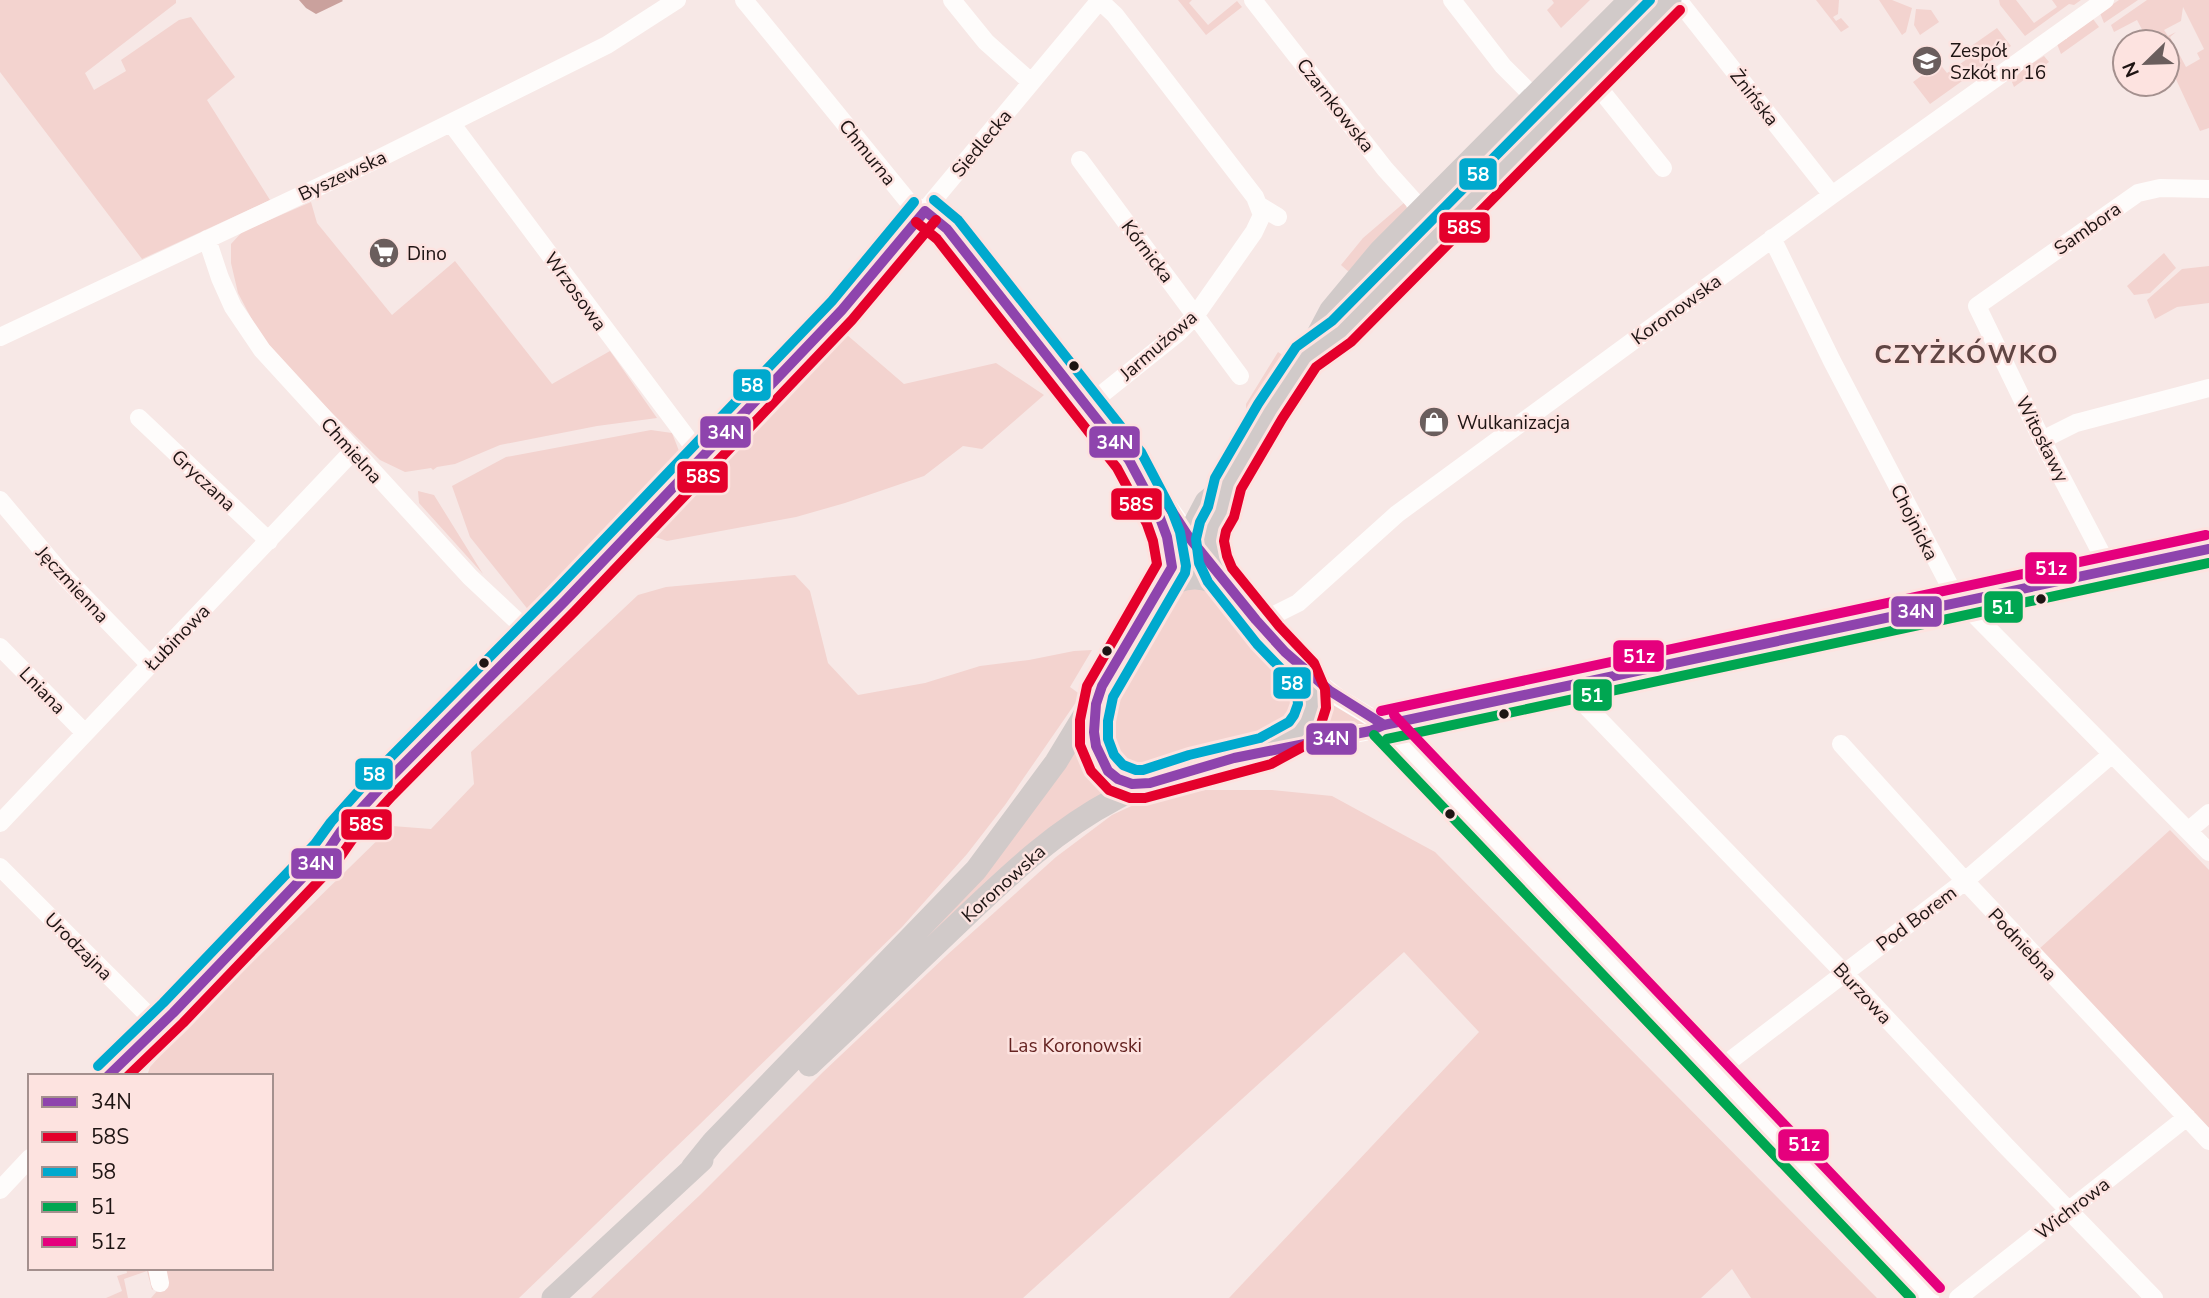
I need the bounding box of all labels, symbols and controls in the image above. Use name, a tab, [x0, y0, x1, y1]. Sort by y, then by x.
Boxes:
north arrow	[2111, 28, 2181, 98]
place label: Zespół Szkół nr 16	[1950, 38, 2046, 86]
school or university icon: Zespół Szkół nr 16	[1910, 44, 1944, 78]
street label: Czarnkowska	[1290, 53, 1380, 158]
text: N	[2117, 58, 2146, 81]
street label: Żnińska	[1724, 64, 1785, 132]
street label: Siedlecka	[946, 104, 1018, 183]
street label: Chmurna	[833, 114, 902, 191]
street label: Byszewska	[294, 144, 391, 208]
line badge: 58	[1458, 157, 1498, 191]
text: 58	[1467, 162, 1489, 188]
street label: Sambora	[2049, 196, 2126, 261]
line badge: 58S	[1438, 211, 1491, 244]
street label: Kórnicka	[1115, 215, 1179, 288]
text: 58S	[1447, 215, 1481, 241]
supermarket icon: Dino	[367, 236, 401, 270]
place label: Dino	[407, 241, 447, 267]
street label: Wrzosowa	[538, 247, 613, 336]
street label: Koronowska	[1626, 268, 1727, 351]
street label: Jarmużowa	[1114, 305, 1203, 387]
district label: CZYŻKÓWKO	[1874, 337, 2060, 372]
unlabelled marker	[1067, 359, 1081, 373]
line badge: 58	[732, 368, 772, 402]
text: 58	[741, 373, 763, 399]
street label: Witosławy	[2009, 392, 2075, 487]
shop icon: Wulkanizacja	[1417, 405, 1451, 439]
place label: Wulkanizacja	[1457, 410, 1570, 436]
street label: Chmielna	[315, 412, 388, 489]
line badge: 34N	[699, 415, 752, 449]
text: 34N	[707, 420, 745, 446]
line badge: 34N	[1088, 425, 1141, 459]
text: 34N	[1096, 430, 1134, 456]
street label: Gryczana	[165, 444, 241, 517]
line badge: 58S	[676, 460, 729, 494]
text: 58S	[686, 464, 720, 490]
street label: Chojnicka	[1884, 480, 1944, 565]
line badge: 58S	[1110, 487, 1163, 521]
text: 58S	[1119, 492, 1153, 518]
street label: Jęczmienna	[29, 540, 115, 629]
line badge: 51z	[2024, 551, 2078, 585]
text: 51z	[2035, 556, 2067, 582]
line badge: 51	[1983, 590, 2024, 624]
unlabelled marker	[2034, 592, 2048, 606]
line badge: 34N	[1890, 595, 1943, 628]
text: 51	[1992, 595, 2014, 621]
street label: Łubinowa	[139, 599, 216, 677]
text: 34N	[1897, 599, 1935, 625]
line badge: 51z	[1612, 639, 1665, 673]
unlabelled marker	[1100, 644, 1114, 658]
text: 51z	[1623, 644, 1655, 670]
unlabelled marker	[477, 656, 491, 670]
street label: Lniana	[13, 661, 71, 720]
line badge: 58	[1272, 666, 1312, 700]
text: 58	[1281, 671, 1303, 697]
line badge: 51	[1572, 678, 1613, 712]
text: 51	[1581, 683, 1603, 709]
unlabelled marker	[1497, 707, 1511, 721]
line badge: 34N	[1305, 722, 1358, 756]
text: 34N	[1312, 726, 1350, 752]
line badge: 58	[354, 757, 394, 791]
text: 58	[363, 762, 385, 788]
unlabelled marker	[1443, 807, 1457, 821]
line badge: 58S	[340, 808, 393, 841]
text: 58S	[349, 812, 383, 838]
street label: Koronowska	[956, 839, 1051, 929]
line badge: 34N	[290, 847, 343, 880]
text: 34N	[297, 851, 335, 877]
street label: Pod Borem	[1871, 880, 1962, 958]
street label: Podniebna	[1982, 903, 2063, 987]
street label: Urodzajna	[39, 907, 118, 986]
street label: Burzowa	[1827, 957, 1897, 1030]
park label: Las Koronowski	[1008, 1033, 1142, 1059]
legend	[28, 1074, 273, 1270]
text: 34N	[91, 1088, 132, 1116]
text: 58S	[91, 1123, 129, 1151]
line badge: 51z	[1777, 1128, 1830, 1162]
text: 51z	[1788, 1132, 1820, 1158]
text: 58	[91, 1158, 116, 1186]
street label: Wichrowa	[2030, 1171, 2115, 1246]
text: 51	[91, 1193, 116, 1221]
text: 51z	[91, 1228, 126, 1256]

